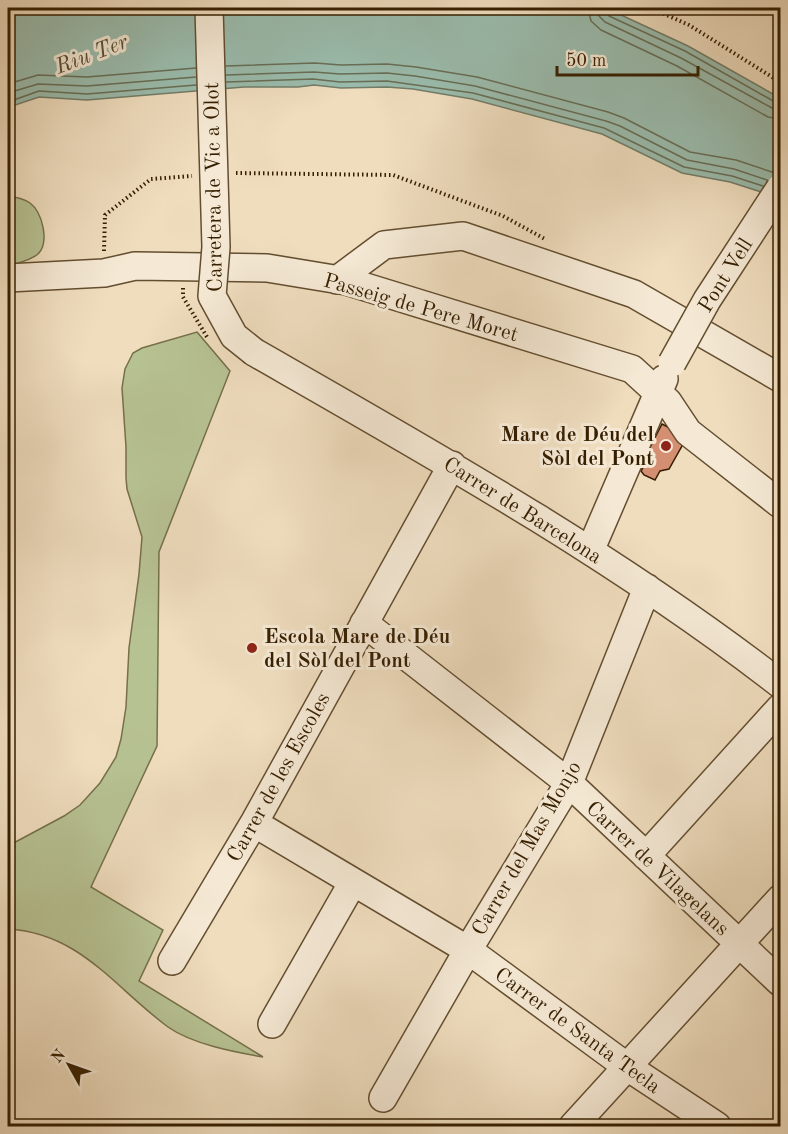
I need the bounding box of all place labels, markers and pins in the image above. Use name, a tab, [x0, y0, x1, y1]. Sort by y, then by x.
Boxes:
place label: Mare de Déu del Sòl del Pont	[501, 425, 654, 470]
marker: Mare de Déu del Sòl del Pont	[659, 439, 673, 453]
place label: Escola Mare de Déu del Sòl del Pont	[264, 627, 450, 672]
marker: Escola Mare de Déu del Sòl del Pont	[245, 641, 259, 655]

